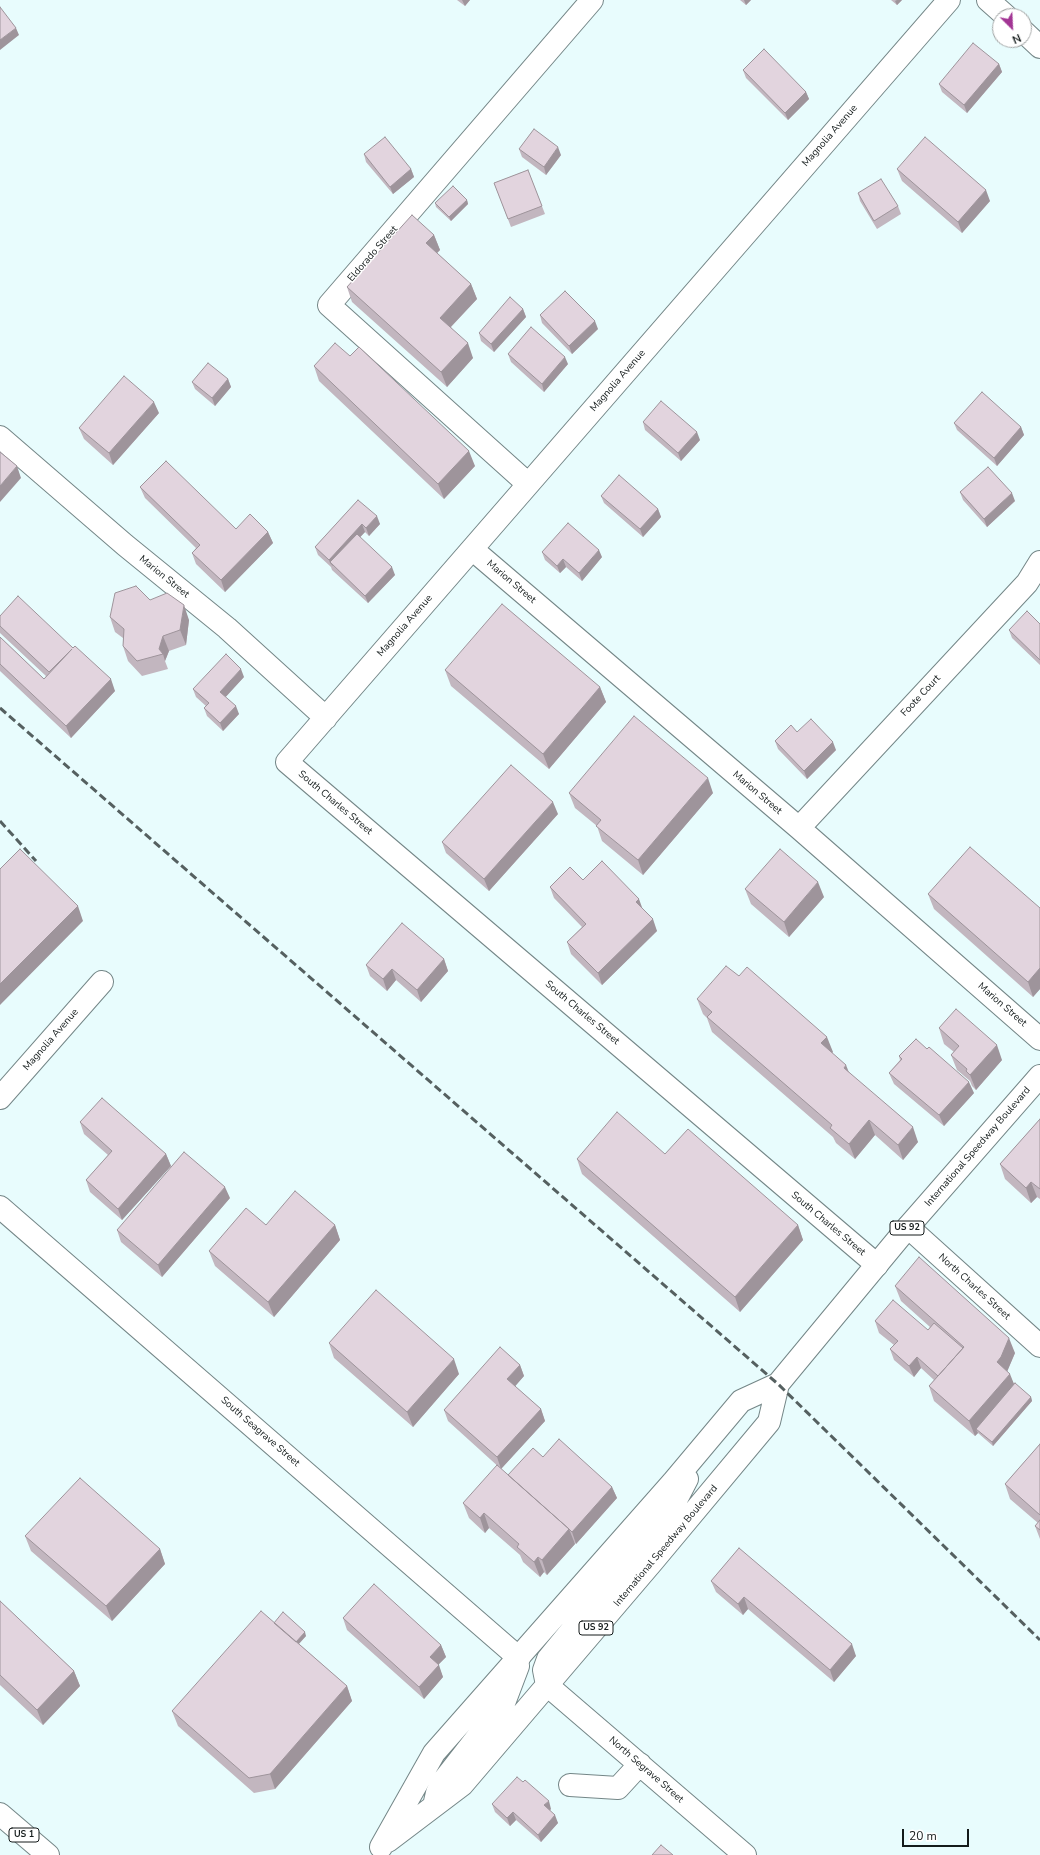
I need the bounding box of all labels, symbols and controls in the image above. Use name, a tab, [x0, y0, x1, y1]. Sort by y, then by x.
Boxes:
north arrow	[992, 8, 1032, 48]
text: N	[1010, 30, 1023, 47]
street label: Magnolia Avenue	[800, 103, 860, 169]
street label: Eldorado Street	[345, 224, 401, 284]
street label: Magnolia Avenue	[588, 348, 648, 414]
street label: Marion Street	[137, 553, 191, 601]
street label: Marion Street	[484, 558, 538, 606]
street label: Magnolia Avenue	[375, 593, 435, 659]
street label: Foote Court	[899, 673, 943, 719]
street label: South Charles Street	[295, 768, 375, 838]
street label: Marion Street	[730, 769, 784, 817]
street label: South Charles Street	[542, 978, 622, 1048]
street label: Marion Street	[975, 981, 1029, 1029]
street label: Magnolia Avenue	[21, 1007, 81, 1073]
street label: International Speedway Boulevard	[923, 1085, 1033, 1209]
street label: South Charles Street	[788, 1189, 868, 1259]
road number: US 92	[890, 1221, 924, 1235]
street label: North Charles Street	[936, 1252, 1012, 1322]
street label: South Seagrave Street	[218, 1394, 302, 1470]
street label: International Speedway Boulevard	[612, 1483, 720, 1609]
road number: US 92	[579, 1621, 613, 1635]
street label: North Segrave Street	[606, 1734, 686, 1806]
scale bar	[904, 1821, 971, 1847]
road number: US 1	[9, 1828, 39, 1842]
text: 20 m	[909, 1828, 937, 1844]

